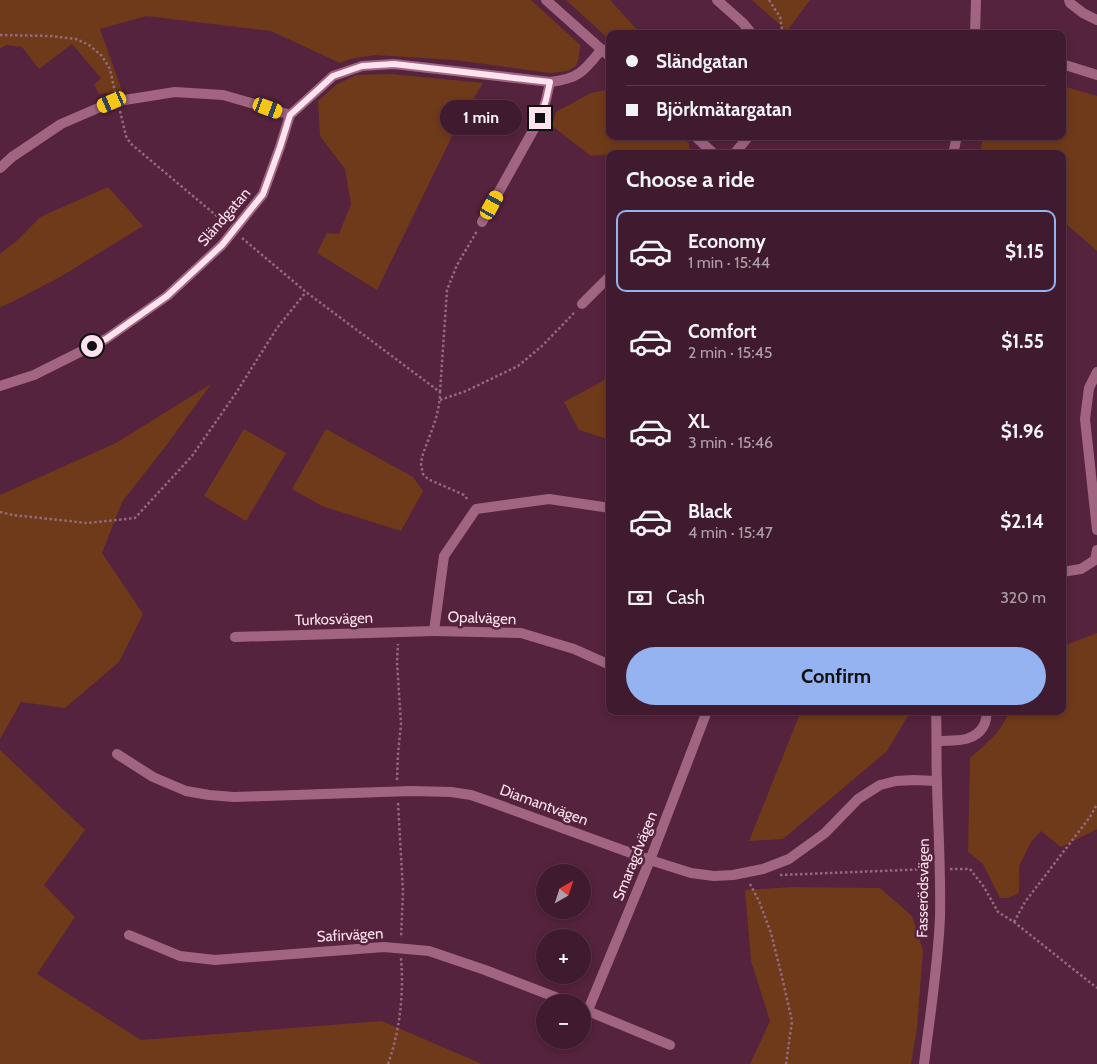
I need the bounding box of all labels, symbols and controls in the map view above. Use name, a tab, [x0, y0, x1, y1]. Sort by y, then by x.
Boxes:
text: Sländgatan	[656, 50, 748, 73]
car	[95, 89, 128, 115]
car	[251, 96, 284, 120]
text: Björkmätargatan	[656, 98, 792, 121]
callout: 1 min	[440, 100, 522, 136]
route end	[529, 107, 551, 129]
text: 1 min	[463, 108, 499, 127]
text: Choose a ride	[626, 166, 755, 193]
street label: Sländgatan	[194, 184, 254, 250]
car	[478, 188, 505, 222]
icon: car	[628, 229, 673, 274]
text: Economy	[688, 230, 766, 253]
text: $1.15	[1005, 240, 1044, 263]
text: 1 min · 15:44	[688, 253, 770, 272]
icon: car	[628, 319, 673, 364]
text: Comfort	[688, 320, 757, 343]
text: $1.55	[1001, 330, 1044, 353]
route start	[81, 335, 103, 357]
text: 2 min · 15:45	[688, 343, 772, 362]
icon: car	[628, 409, 673, 454]
text: XL	[688, 410, 709, 433]
text: $1.96	[1001, 420, 1044, 443]
text: 3 min · 15:46	[688, 433, 773, 452]
icon: car	[628, 499, 673, 544]
text: Black	[688, 500, 732, 523]
text: $2.14	[1000, 510, 1044, 533]
text: 4 min · 15:47	[688, 523, 773, 542]
icon: cash	[626, 584, 654, 612]
text: Cash	[666, 586, 705, 609]
text: 320 m	[1000, 588, 1046, 607]
street label: Opalvägen	[447, 608, 517, 628]
street label: Turkosvägen	[295, 609, 373, 629]
button: Confirm	[626, 647, 1046, 705]
street label: Diamantvägen	[497, 781, 591, 829]
street label: Smaragdvägen	[609, 809, 661, 903]
street label: Fasserödsvägen	[913, 838, 933, 938]
north arrow	[536, 864, 591, 919]
map controls	[536, 864, 591, 1049]
street label: Safirvägen	[316, 924, 384, 946]
button: +	[536, 929, 591, 984]
button: −	[536, 994, 591, 1049]

